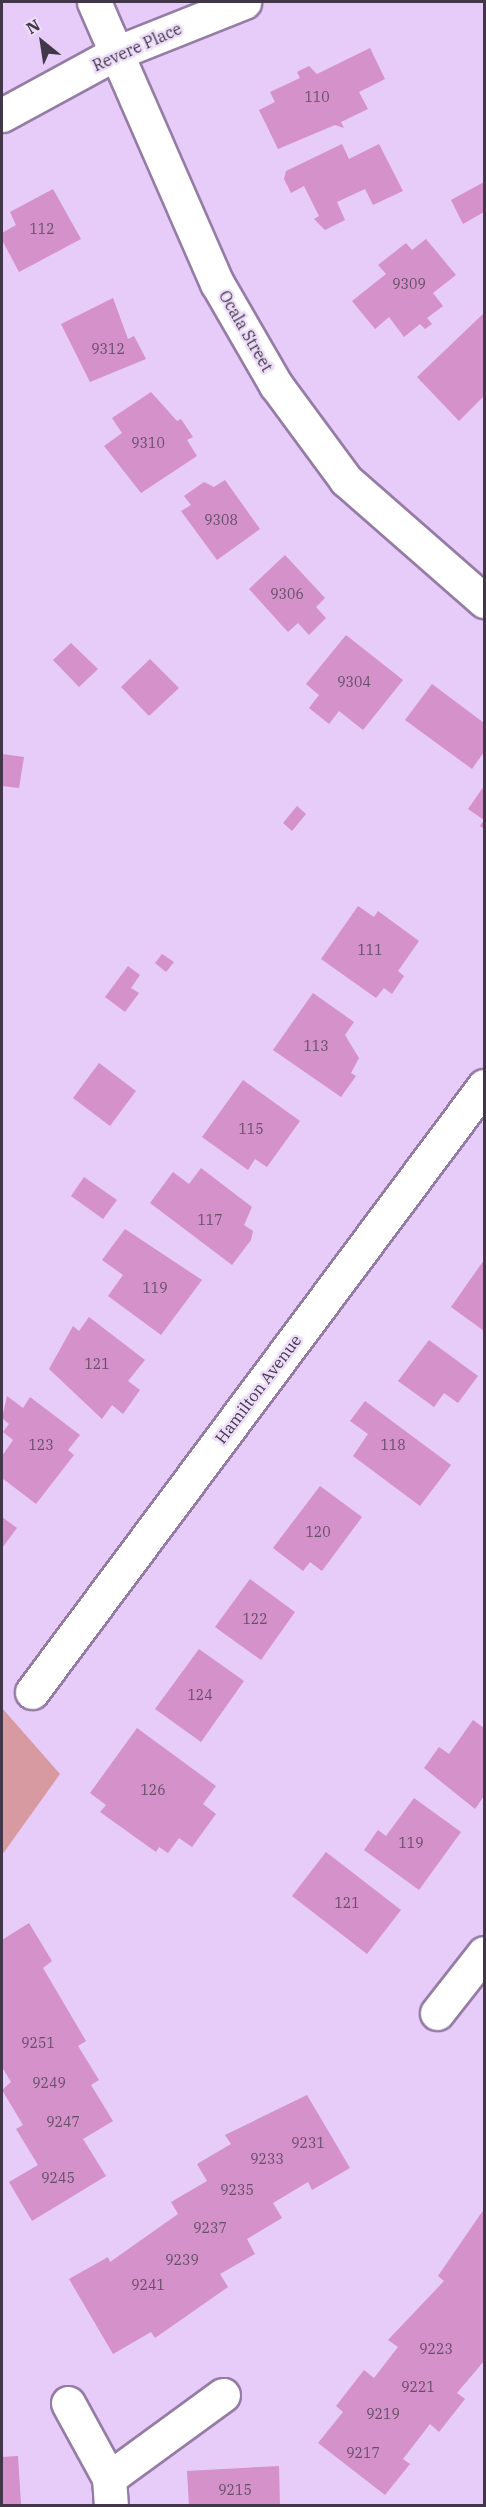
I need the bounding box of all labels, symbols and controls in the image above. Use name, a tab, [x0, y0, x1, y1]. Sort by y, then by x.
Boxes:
north arrow	[12, 12, 72, 72]
text: N	[23, 15, 43, 38]
street label: Revere Place	[89, 19, 185, 75]
house number: 110	[304, 89, 330, 105]
house number: 112	[29, 221, 55, 237]
house number: 9309	[392, 276, 426, 292]
street label: Ocala Street	[215, 287, 277, 375]
house number: 9312	[91, 341, 125, 357]
house number: 9310	[131, 435, 165, 451]
house number: 9308	[204, 512, 238, 528]
house number: 9306	[270, 586, 304, 602]
house number: 9304	[337, 674, 371, 690]
house number: 111	[357, 942, 383, 958]
house number: 113	[303, 1038, 329, 1054]
house number: 115	[238, 1121, 264, 1137]
house number: 117	[197, 1212, 223, 1228]
house number: 119	[142, 1280, 168, 1296]
street label: Hamilton Avenue	[211, 1331, 305, 1447]
house number: 121	[84, 1356, 110, 1372]
house number: 123	[28, 1437, 54, 1453]
house number: 118	[380, 1437, 406, 1453]
house number: 120	[305, 1524, 331, 1540]
house number: 122	[242, 1611, 268, 1627]
house number: 124	[187, 1687, 213, 1703]
house number: 126	[140, 1782, 166, 1798]
house number: 119	[398, 1835, 424, 1851]
house number: 121	[334, 1895, 360, 1911]
house number: 9251	[21, 2035, 55, 2051]
house number: 9249	[32, 2075, 66, 2091]
house number: 9247	[46, 2114, 80, 2130]
house number: 9231	[291, 2135, 325, 2151]
house number: 9233	[250, 2151, 284, 2167]
house number: 9245	[41, 2170, 75, 2186]
house number: 9235	[220, 2182, 254, 2198]
house number: 9237	[193, 2220, 227, 2236]
house number: 9239	[165, 2252, 199, 2268]
house number: 9241	[131, 2277, 165, 2293]
house number: 9223	[419, 2341, 453, 2357]
house number: 9221	[401, 2379, 435, 2395]
house number: 9219	[366, 2406, 400, 2422]
house number: 9217	[346, 2445, 380, 2461]
house number: 9215	[218, 2482, 252, 2498]

